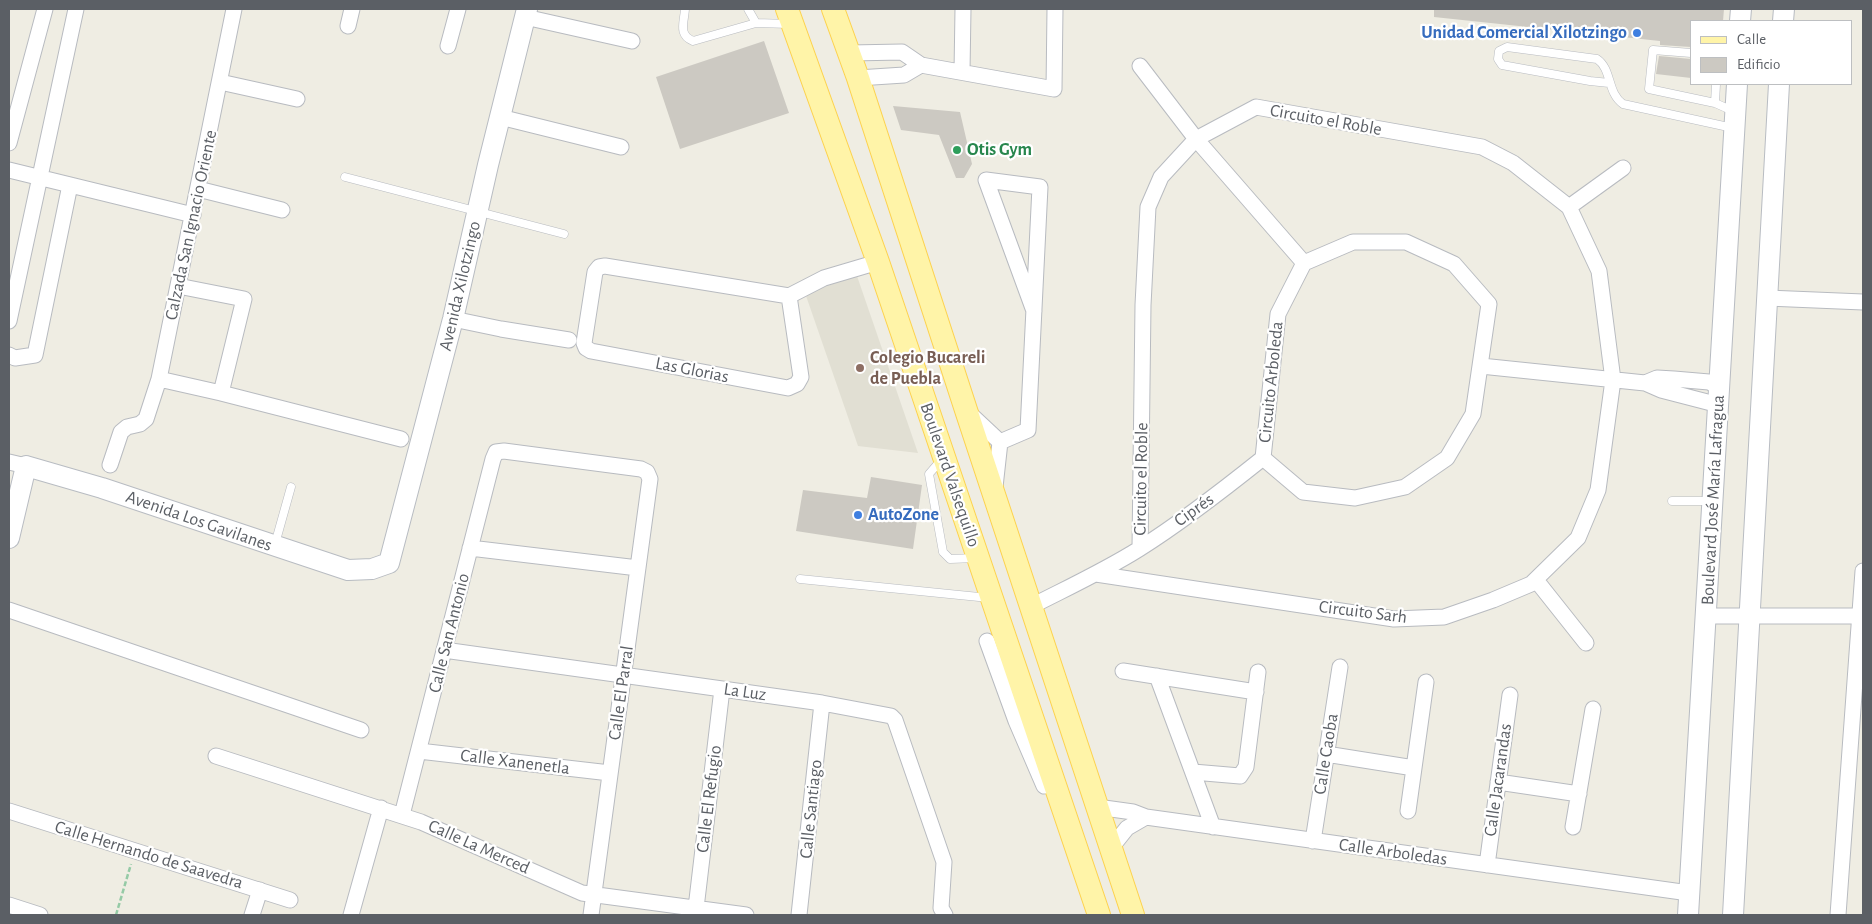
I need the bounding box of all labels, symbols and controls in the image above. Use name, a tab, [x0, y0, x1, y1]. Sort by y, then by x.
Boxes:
legend	[1690, 20, 1852, 85]
place label: Unidad Comercial Xilotzingo	[1421, 22, 1627, 44]
marker: Unidad Comercial Xilotzingo	[1631, 27, 1643, 39]
text: Calle	[1737, 32, 1766, 47]
text: Edificio	[1737, 57, 1780, 72]
street label: Circuito el Roble	[1268, 100, 1384, 140]
street label: Calzada San Ignacio Oriente	[160, 128, 222, 322]
place label: Otis Gym	[967, 139, 1032, 161]
marker: Otis Gym	[951, 144, 963, 156]
street label: Avenida Xilotzingo	[435, 219, 485, 353]
street label: Circuito Arboleda	[1254, 320, 1288, 444]
place label: Colegio Bucareli de Puebla	[870, 347, 986, 389]
street label: Las Glorias	[653, 352, 731, 388]
marker: Colegio Bucareli de Puebla	[854, 362, 866, 374]
street label: Boulevard José María Lafragua	[1697, 394, 1729, 606]
street label: Boulevard Valsequillo	[915, 400, 985, 550]
street label: Circuito el Roble	[1129, 422, 1153, 536]
street label: Avenida Los Gavilanes	[123, 486, 275, 556]
street label: Ciprés	[1170, 489, 1218, 531]
place label: AutoZone	[868, 504, 939, 526]
marker: AutoZone	[852, 509, 864, 521]
street label: Calle San Antonio	[424, 571, 474, 695]
street label: Circuito Sarh	[1318, 596, 1408, 628]
street label: Calle El Parral	[604, 644, 638, 742]
street label: La Luz	[722, 678, 768, 706]
street label: Calle Caoba	[1309, 712, 1343, 796]
street label: Calle Jacarandas	[1479, 722, 1517, 838]
street label: Calle El Refugio	[692, 744, 726, 854]
street label: Calle Xanenetla	[459, 745, 571, 779]
street label: Calle Santiago	[795, 758, 827, 860]
street label: Calle La Merced	[425, 815, 533, 879]
street label: Calle Hernando de Saavedra	[52, 816, 246, 894]
street label: Calle Arboledas	[1338, 834, 1448, 870]

